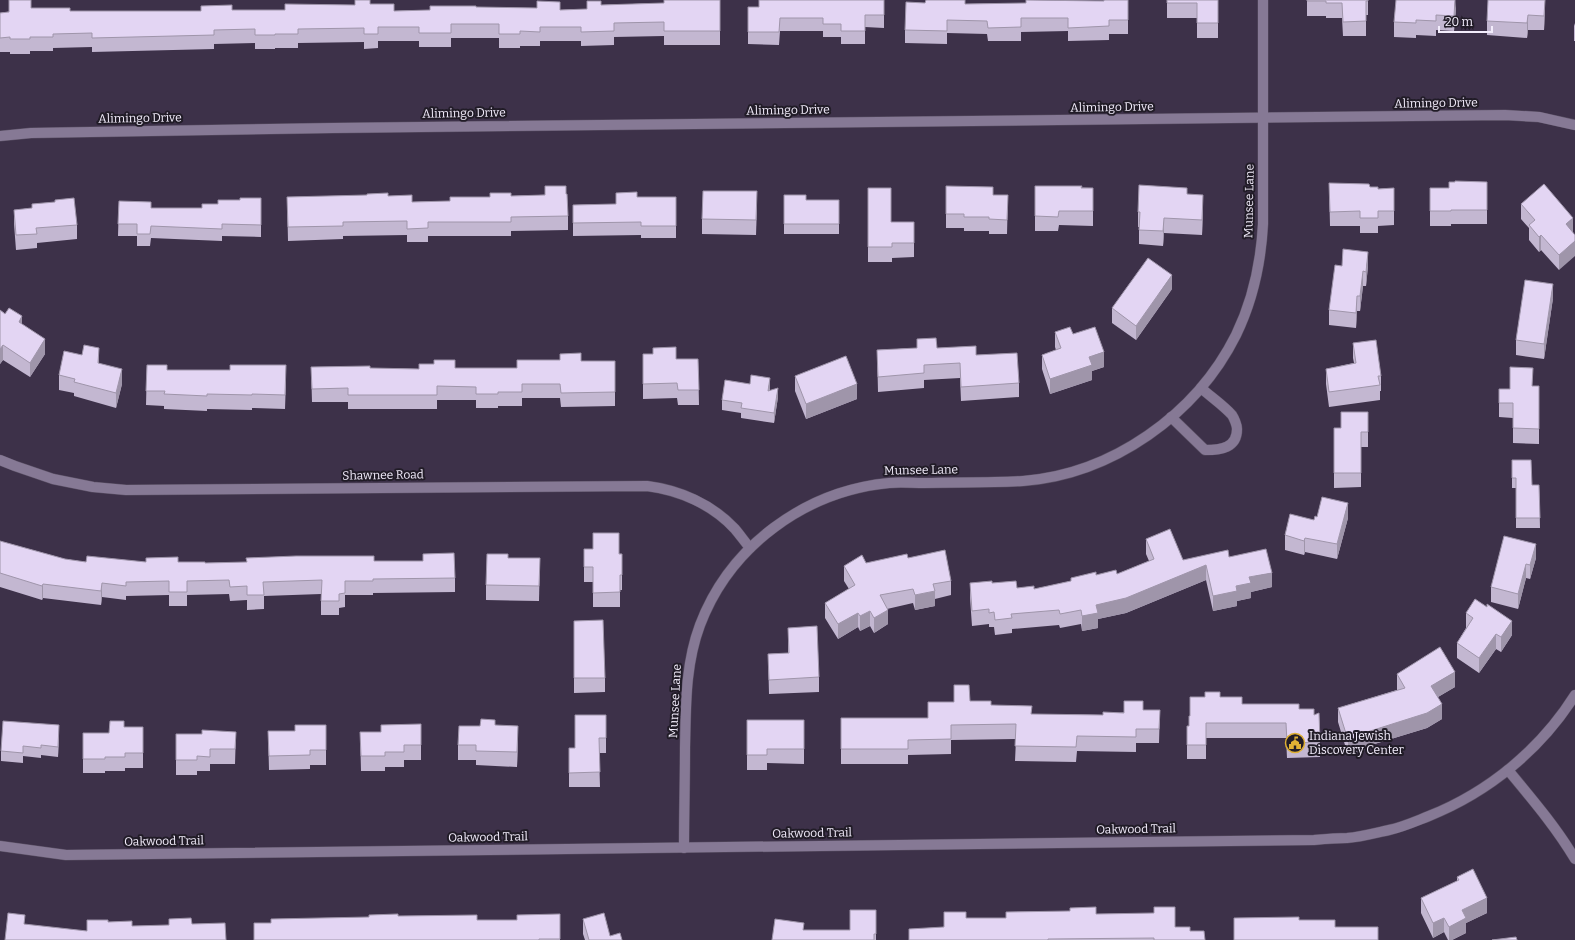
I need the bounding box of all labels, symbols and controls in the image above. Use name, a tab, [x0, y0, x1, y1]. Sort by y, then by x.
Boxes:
scale bar	[1439, 8, 1492, 34]
text: 20 m	[1445, 15, 1474, 29]
street label: Alimingo Drive	[1394, 95, 1478, 111]
street label: Alimingo Drive	[1070, 99, 1154, 115]
street label: Alimingo Drive	[746, 102, 830, 118]
street label: Alimingo Drive	[422, 105, 506, 121]
street label: Alimingo Drive	[98, 110, 182, 126]
street label: Munsee Lane	[1241, 164, 1257, 238]
street label: Munsee Lane	[884, 462, 958, 478]
street label: Shawnee Road	[342, 467, 424, 483]
street label: Munsee Lane	[666, 664, 684, 738]
place label: Indiana Jewish Discovery Center	[1309, 729, 1405, 757]
public building icon: Indiana Jewish Discovery Center	[1284, 732, 1306, 754]
street label: Oakwood Trail	[1096, 821, 1177, 837]
street label: Oakwood Trail	[772, 825, 853, 841]
street label: Oakwood Trail	[448, 829, 529, 845]
street label: Oakwood Trail	[124, 833, 205, 849]

